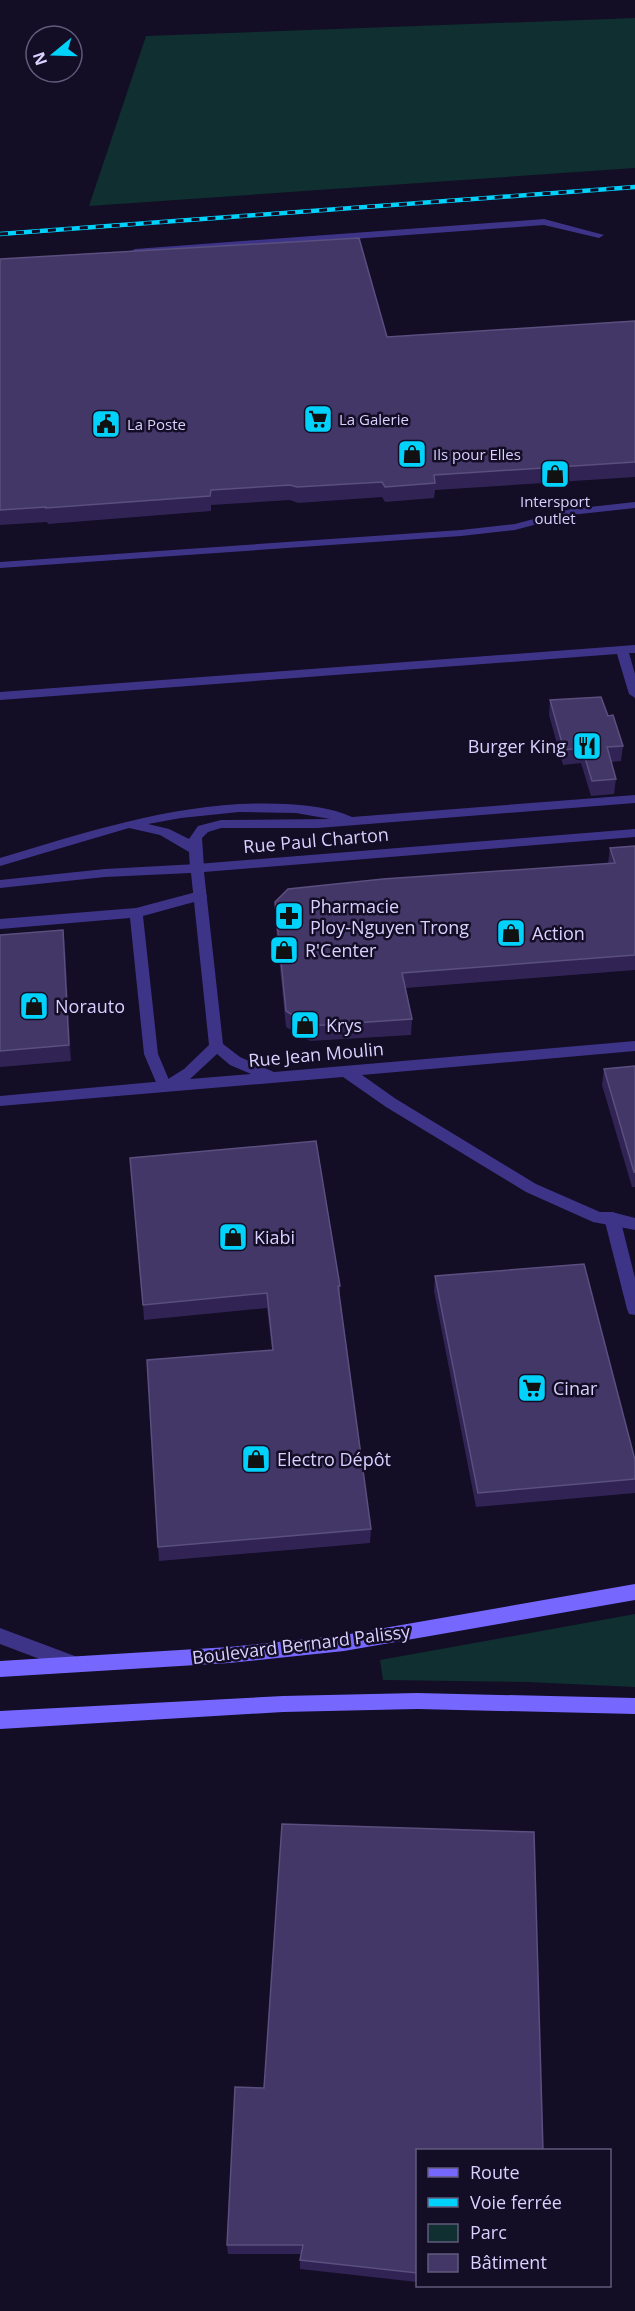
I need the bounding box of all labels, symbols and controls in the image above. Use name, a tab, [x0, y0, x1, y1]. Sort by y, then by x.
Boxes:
north arrow	[24, 24, 84, 84]
text: N	[27, 49, 52, 69]
supermarket icon: La Galerie	[302, 403, 334, 435]
public building icon: La Poste	[90, 408, 122, 440]
place label: La Galerie	[339, 409, 409, 429]
place label: La Poste	[127, 414, 186, 434]
shop icon: Ils pour Elles	[396, 438, 428, 470]
place label: Ils pour Elles	[433, 444, 521, 464]
shop icon: Intersport outlet	[539, 458, 571, 490]
place label: Intersport outlet	[520, 491, 590, 528]
restaurant icon: Burger King	[571, 730, 603, 762]
place label: Burger King	[468, 734, 566, 758]
street label: Rue Paul Charton	[242, 822, 390, 858]
place label: Pharmacie Ploy-Nguyen Trong	[310, 894, 469, 939]
pharmacy icon: Pharmacie Ploy-Nguyen Trong	[273, 900, 305, 932]
shop icon: Action	[495, 917, 527, 949]
place label: Action	[532, 921, 585, 945]
shop icon: R'Center	[268, 934, 300, 966]
place label: R'Center	[305, 938, 377, 962]
shop icon: Norauto	[18, 990, 50, 1022]
place label: Norauto	[55, 994, 125, 1018]
shop icon: Krys	[289, 1009, 321, 1041]
place label: Krys	[326, 1013, 362, 1037]
street label: Rue Jean Moulin	[247, 1036, 385, 1072]
shop icon: Kiabi	[217, 1221, 249, 1253]
place label: Kiabi	[254, 1225, 295, 1249]
supermarket icon: Cinar	[516, 1372, 548, 1404]
place label: Cinar	[553, 1376, 598, 1400]
shop icon: Electro Dépôt	[240, 1443, 272, 1475]
place label: Electro Dépôt	[277, 1447, 391, 1471]
street label: Boulevard Bernard Palissy	[191, 1619, 412, 1669]
legend	[416, 2149, 611, 2287]
text: Route	[470, 2160, 520, 2184]
text: Voie ferrée	[470, 2190, 562, 2214]
text: Parc	[470, 2220, 507, 2244]
text: Bâtiment	[470, 2250, 547, 2274]

